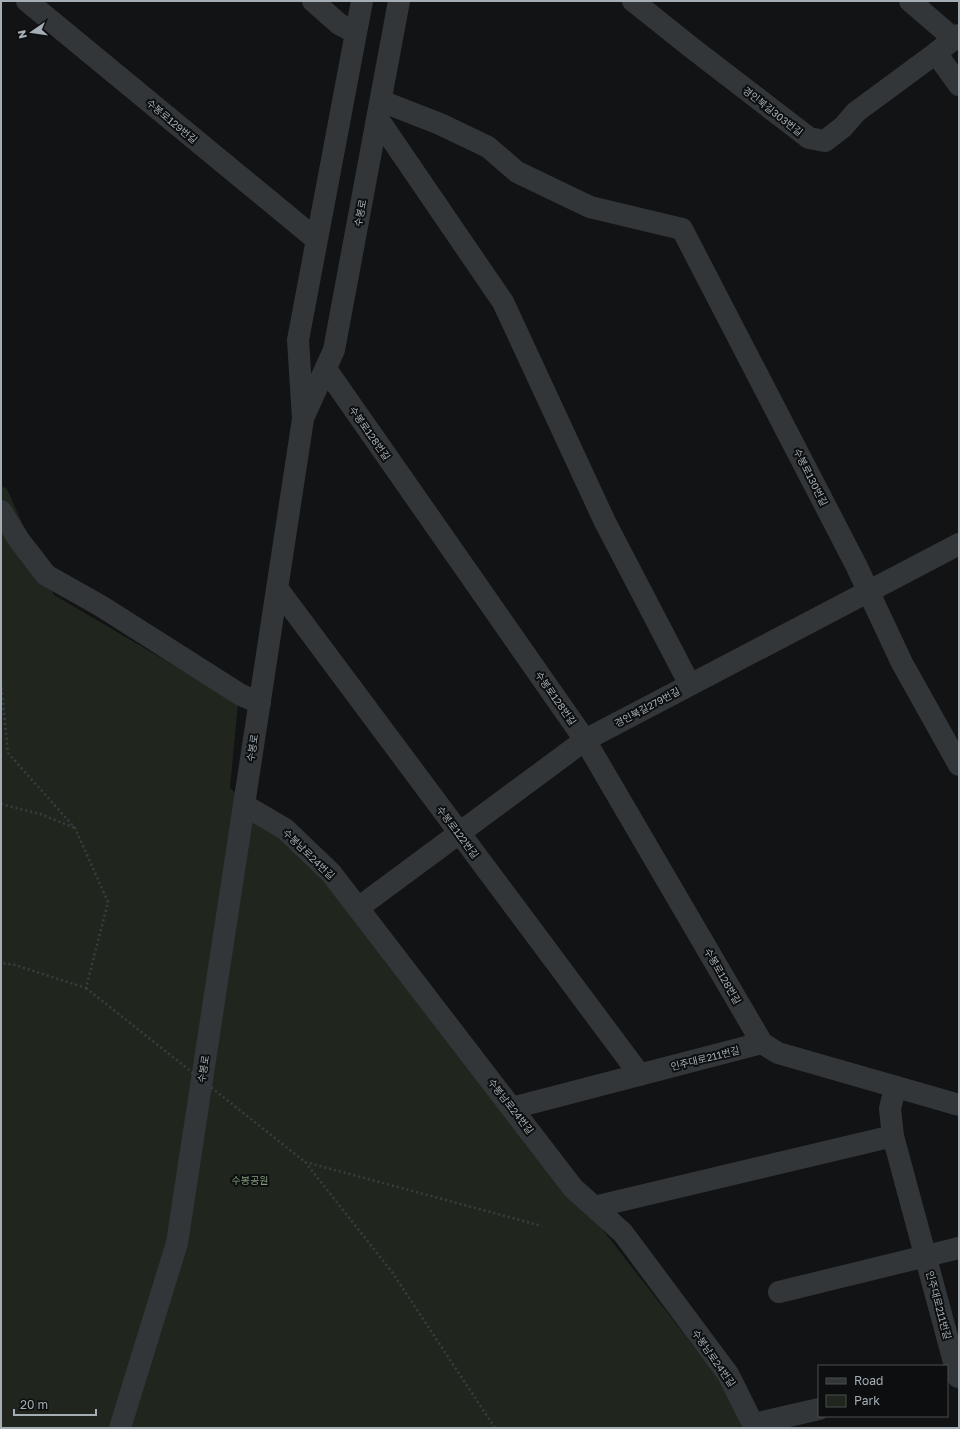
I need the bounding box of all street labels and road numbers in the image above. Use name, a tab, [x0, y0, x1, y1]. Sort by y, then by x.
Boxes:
street label: 경인북길303번길	[741, 84, 805, 138]
street label: 수봉로129번길	[144, 96, 200, 146]
street label: 수봉로	[351, 198, 369, 228]
street label: 수봉로128번길	[347, 404, 393, 462]
street label: 수봉로130번길	[791, 446, 831, 508]
street label: 수봉로128번길	[533, 669, 579, 727]
street label: 경인북길279번길	[612, 685, 682, 729]
street label: 수봉로	[244, 733, 260, 763]
street label: 수봉로122번길	[434, 803, 482, 861]
street label: 수봉남로24번길	[281, 826, 337, 882]
street label: 수봉로128번길	[702, 946, 744, 1006]
street label: 인주대로211번길	[669, 1044, 741, 1072]
street label: 수봉로	[195, 1054, 211, 1084]
street label: 수봉남로24번길	[486, 1076, 536, 1136]
street label: 인주대로211번길	[924, 1269, 954, 1341]
street label: 수봉남로24번길	[690, 1327, 738, 1389]

